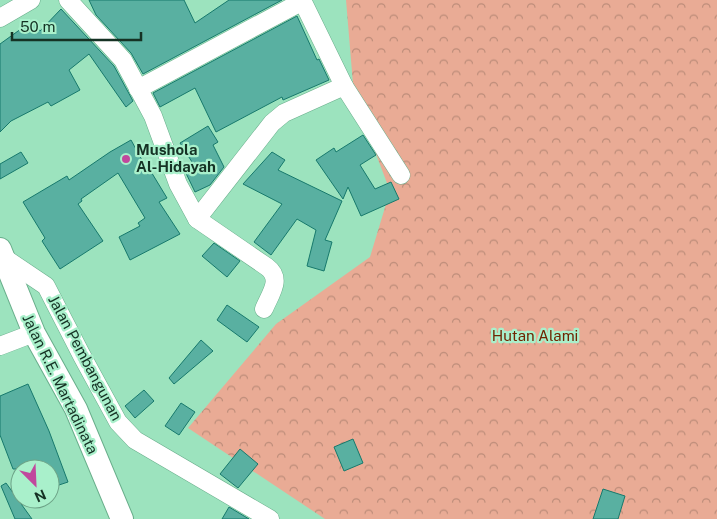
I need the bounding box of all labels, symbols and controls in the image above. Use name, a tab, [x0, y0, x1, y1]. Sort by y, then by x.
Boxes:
scale bar	[12, 10, 141, 42]
text: 50 m	[20, 18, 55, 35]
place label: Mushola Al-Hidayah	[136, 141, 216, 175]
marker: Mushola Al-Hidayah	[120, 153, 132, 165]
street label: Jalan Pembangunan	[45, 292, 126, 423]
street label: Jalan R.E. Martadinata	[19, 311, 102, 456]
park label: Hutan Alami	[492, 327, 578, 344]
north arrow	[10, 459, 60, 509]
text: N	[32, 486, 49, 505]

